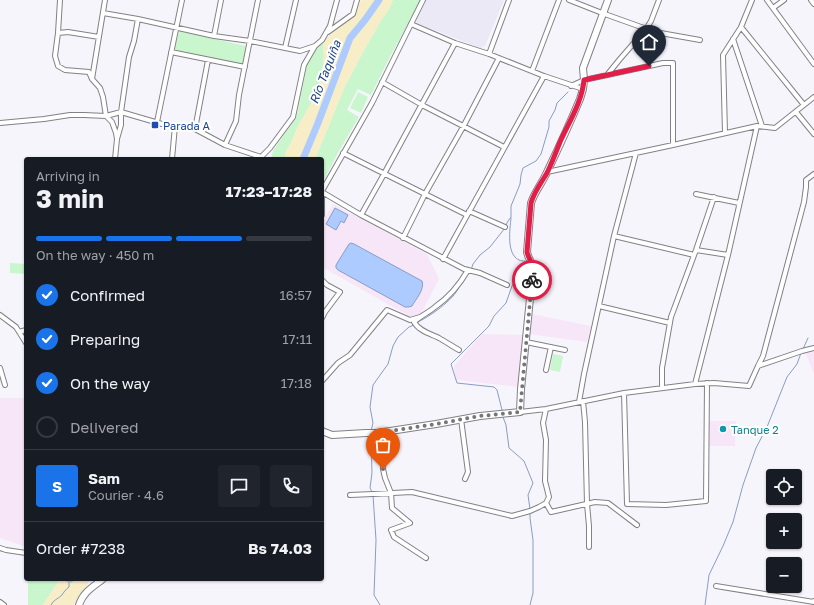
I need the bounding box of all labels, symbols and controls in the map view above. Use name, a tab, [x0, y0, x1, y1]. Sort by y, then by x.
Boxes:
pin	[632, 25, 666, 66]
icon: home	[638, 31, 660, 53]
water label: Río Taquiña	[306, 37, 344, 106]
place label: Parada A	[163, 119, 210, 132]
marker: Parada A	[150, 120, 160, 130]
text: Arriving in	[36, 168, 100, 184]
text: 17:23–17:28	[226, 182, 312, 200]
text: 3 min	[36, 183, 104, 214]
text: On the way · 450 m	[36, 247, 154, 263]
courier	[512, 260, 552, 300]
icon: bike	[521, 269, 543, 291]
icon: check	[36, 284, 58, 306]
text: Confirmed	[70, 286, 145, 304]
text: 16:57	[279, 287, 312, 303]
icon: check	[36, 328, 58, 350]
text: Preparing	[70, 330, 140, 348]
text: 17:11	[282, 331, 312, 347]
icon: check	[36, 372, 58, 394]
text: On the way	[70, 374, 150, 392]
text: 17:18	[281, 375, 312, 391]
text: Delivered	[70, 418, 138, 436]
place label: Tanque 2	[731, 423, 779, 436]
marker: Tanque 2	[718, 424, 728, 434]
pin	[366, 428, 400, 469]
icon: bag	[372, 434, 394, 456]
button: chat	[218, 465, 260, 507]
button: phone	[270, 465, 312, 507]
text: Sam	[88, 469, 120, 487]
map controls	[766, 469, 802, 593]
button: locate	[766, 469, 802, 505]
text: S	[52, 477, 62, 495]
text: Courier · 4.6	[88, 487, 164, 503]
button: +	[766, 513, 802, 549]
text: Order #7238	[36, 539, 125, 557]
text: Bs 74.03	[248, 539, 312, 557]
button: −	[766, 557, 802, 593]

